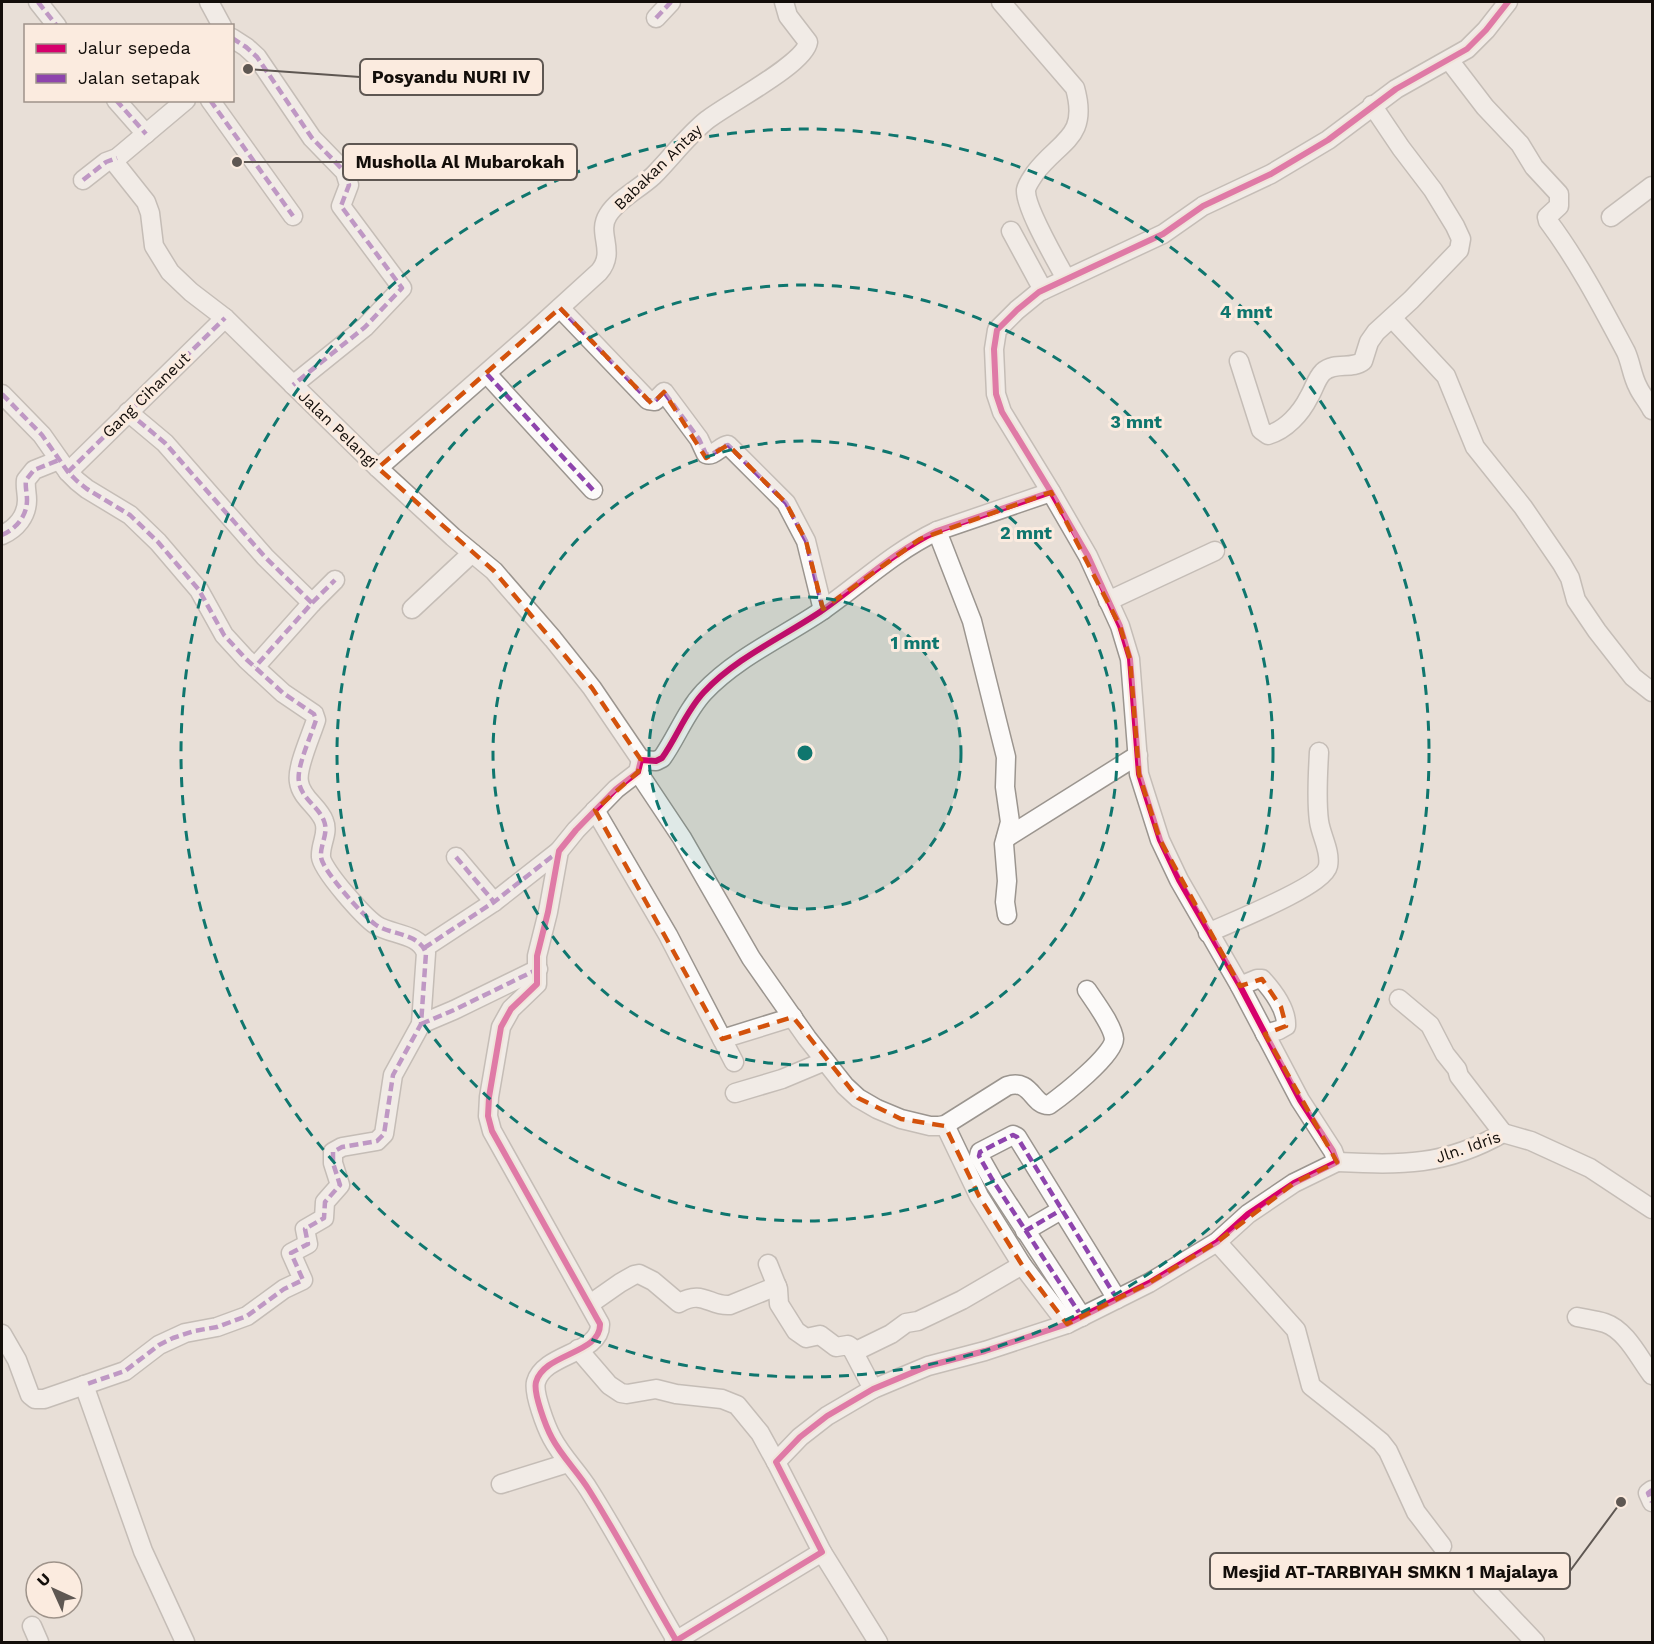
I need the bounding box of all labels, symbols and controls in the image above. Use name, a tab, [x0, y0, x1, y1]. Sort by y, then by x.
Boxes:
legend	[24, 24, 234, 102]
text: Jalur sepeda	[78, 37, 191, 58]
callout: Posyandu NURI IV	[360, 59, 543, 95]
text: Posyandu NURI IV	[372, 66, 531, 87]
text: Jalan setapak	[78, 67, 200, 88]
street label: Babakan Antay	[610, 120, 707, 214]
callout: Musholla Al Mubarokah	[343, 144, 577, 180]
text: Musholla Al Mubarokah	[355, 151, 565, 172]
text: 4 mnt	[1220, 301, 1272, 322]
street label: Gang Cihaneut	[98, 348, 194, 442]
street label: Jalan Pelangi	[294, 387, 382, 471]
text: 3 mnt	[1110, 411, 1162, 432]
text: 2 mnt	[1000, 522, 1052, 543]
text: 1 mnt	[891, 632, 940, 653]
centre of rings	[795, 743, 815, 763]
street label: Jln. Idris	[1433, 1127, 1503, 1167]
callout: Mesjid AT-TARBIYAH SMKN 1 Majalaya	[1210, 1553, 1570, 1589]
north arrow	[24, 1560, 84, 1620]
text: Mesjid AT-TARBIYAH SMKN 1 Majalaya	[1222, 1561, 1558, 1582]
text: U	[33, 1569, 54, 1590]

